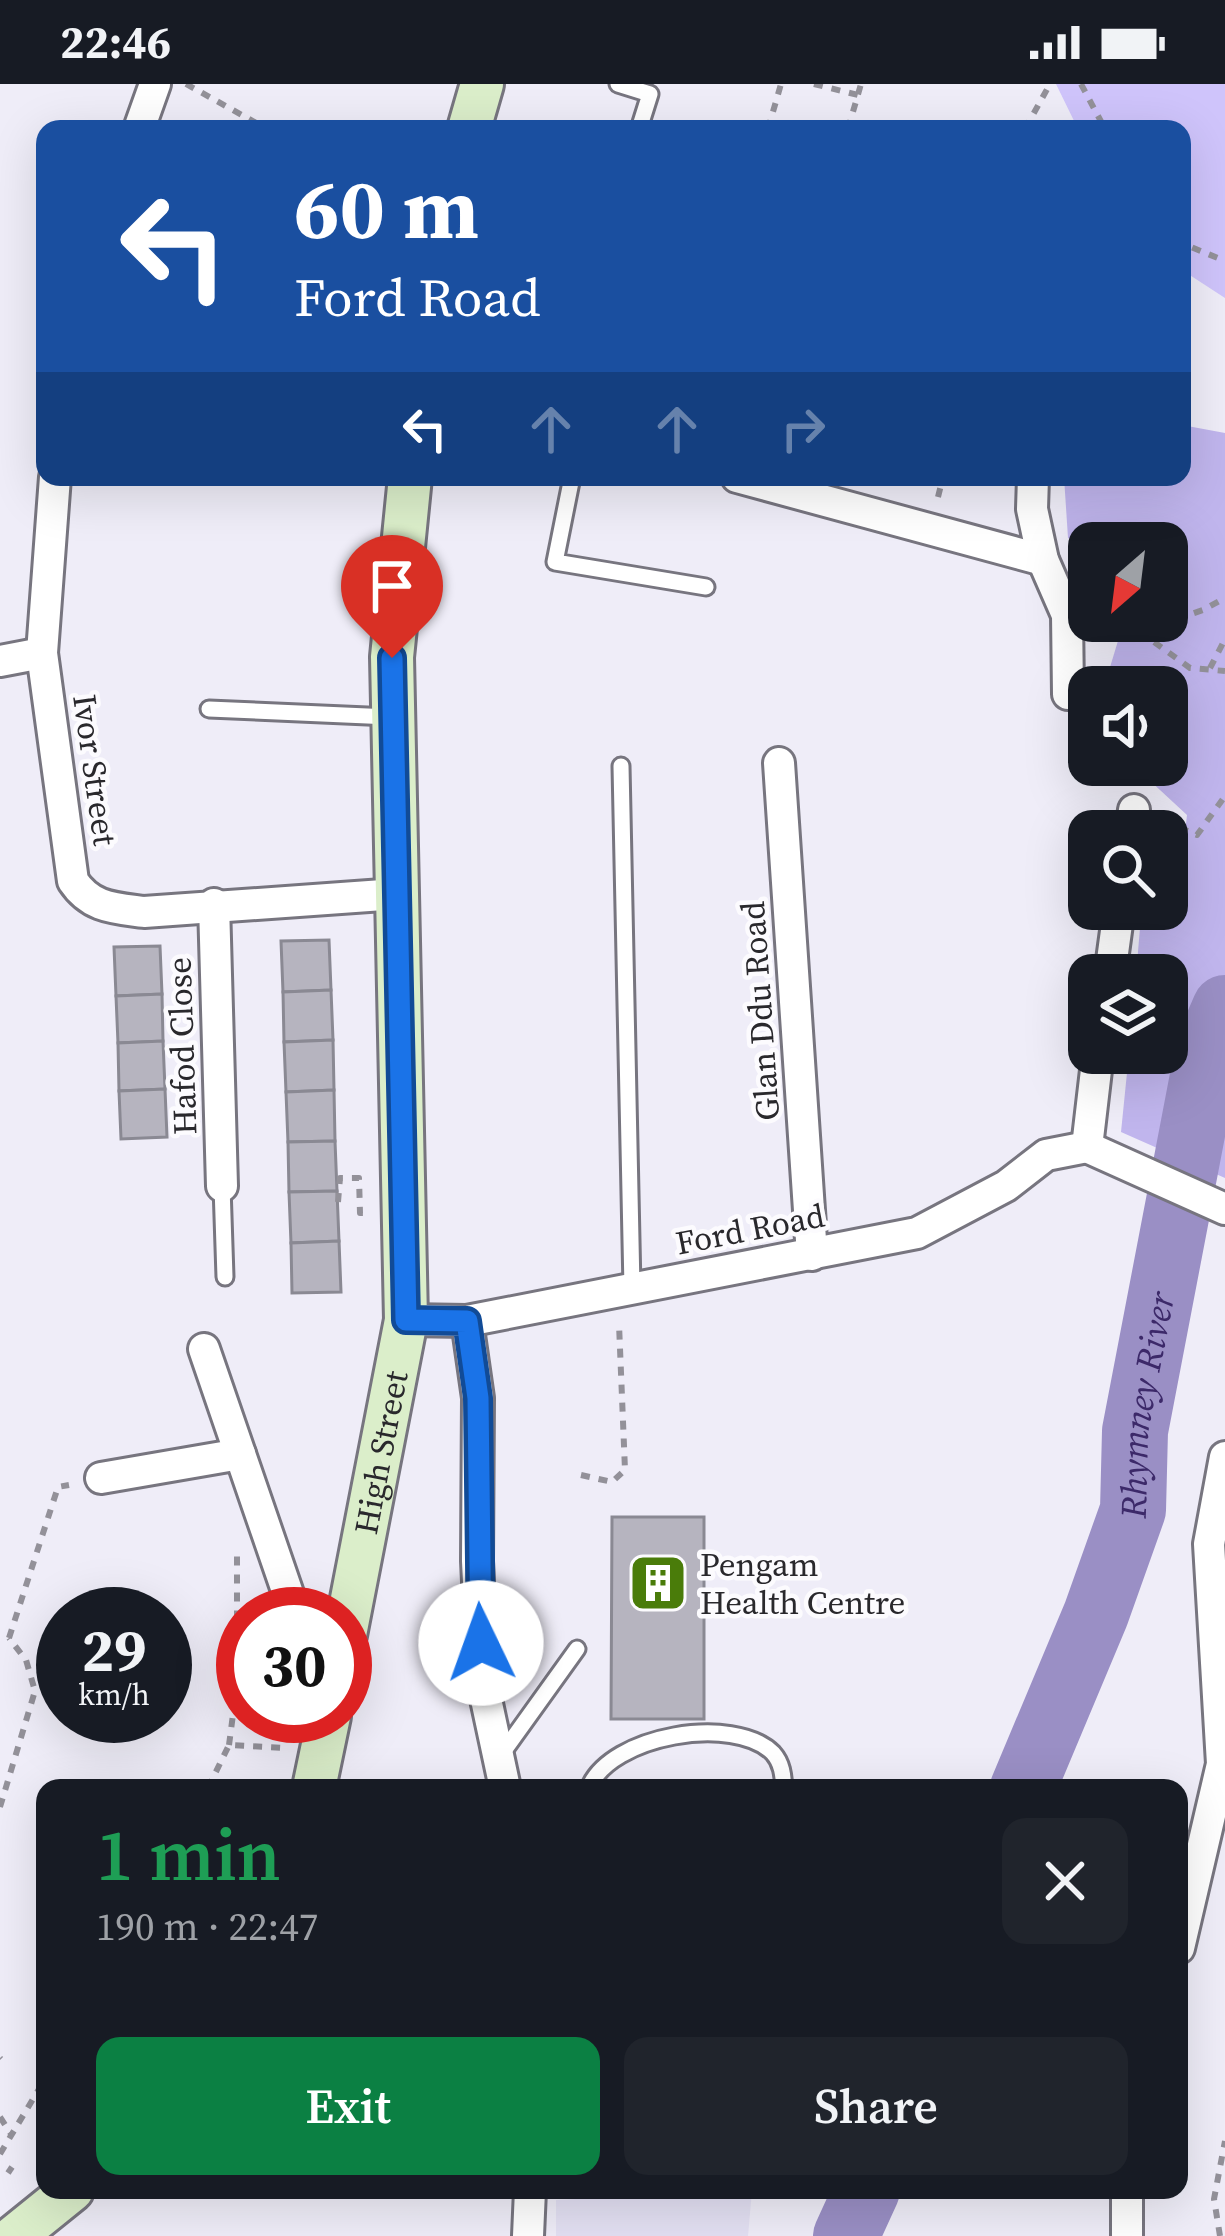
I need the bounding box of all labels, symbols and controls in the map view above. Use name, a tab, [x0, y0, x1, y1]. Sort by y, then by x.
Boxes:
text: 22:46	[60, 11, 171, 73]
text: 60 m	[294, 151, 479, 266]
icon: left	[96, 168, 252, 324]
text: Ford Road	[294, 260, 541, 334]
icon: left	[392, 396, 458, 462]
icon: ahead	[518, 396, 584, 462]
icon: ahead	[644, 396, 710, 462]
icon: right	[770, 396, 836, 462]
north arrow	[1068, 522, 1188, 642]
map controls	[1068, 522, 1188, 1074]
pin	[341, 535, 443, 658]
icon: arrive	[359, 553, 425, 619]
button: sound	[1068, 666, 1188, 786]
street label: Ivor Street	[62, 692, 128, 849]
button: search	[1068, 810, 1188, 930]
street label: Glan Ddu Road	[730, 899, 790, 1122]
button: layers	[1068, 954, 1188, 1074]
street label: Hafod Close	[156, 956, 208, 1136]
street label: Ford Road	[672, 1192, 829, 1265]
water label: Rhymney River	[1108, 1286, 1186, 1520]
street label: High Street	[343, 1367, 418, 1538]
place label: Pengam Health Centre	[700, 1542, 905, 1625]
building icon: Pengam Health Centre	[627, 1552, 689, 1614]
position arrow	[418, 1580, 544, 1706]
speed limit sign: 30	[216, 1587, 372, 1743]
text: 29	[81, 1609, 147, 1691]
text: km/h	[78, 1674, 150, 1715]
text: 1 min	[96, 1805, 281, 1904]
button: close	[1002, 1818, 1128, 1944]
text: 190 m · 22:47	[96, 1900, 318, 1953]
button: Exit	[96, 2037, 600, 2175]
button: Share	[624, 2037, 1128, 2175]

